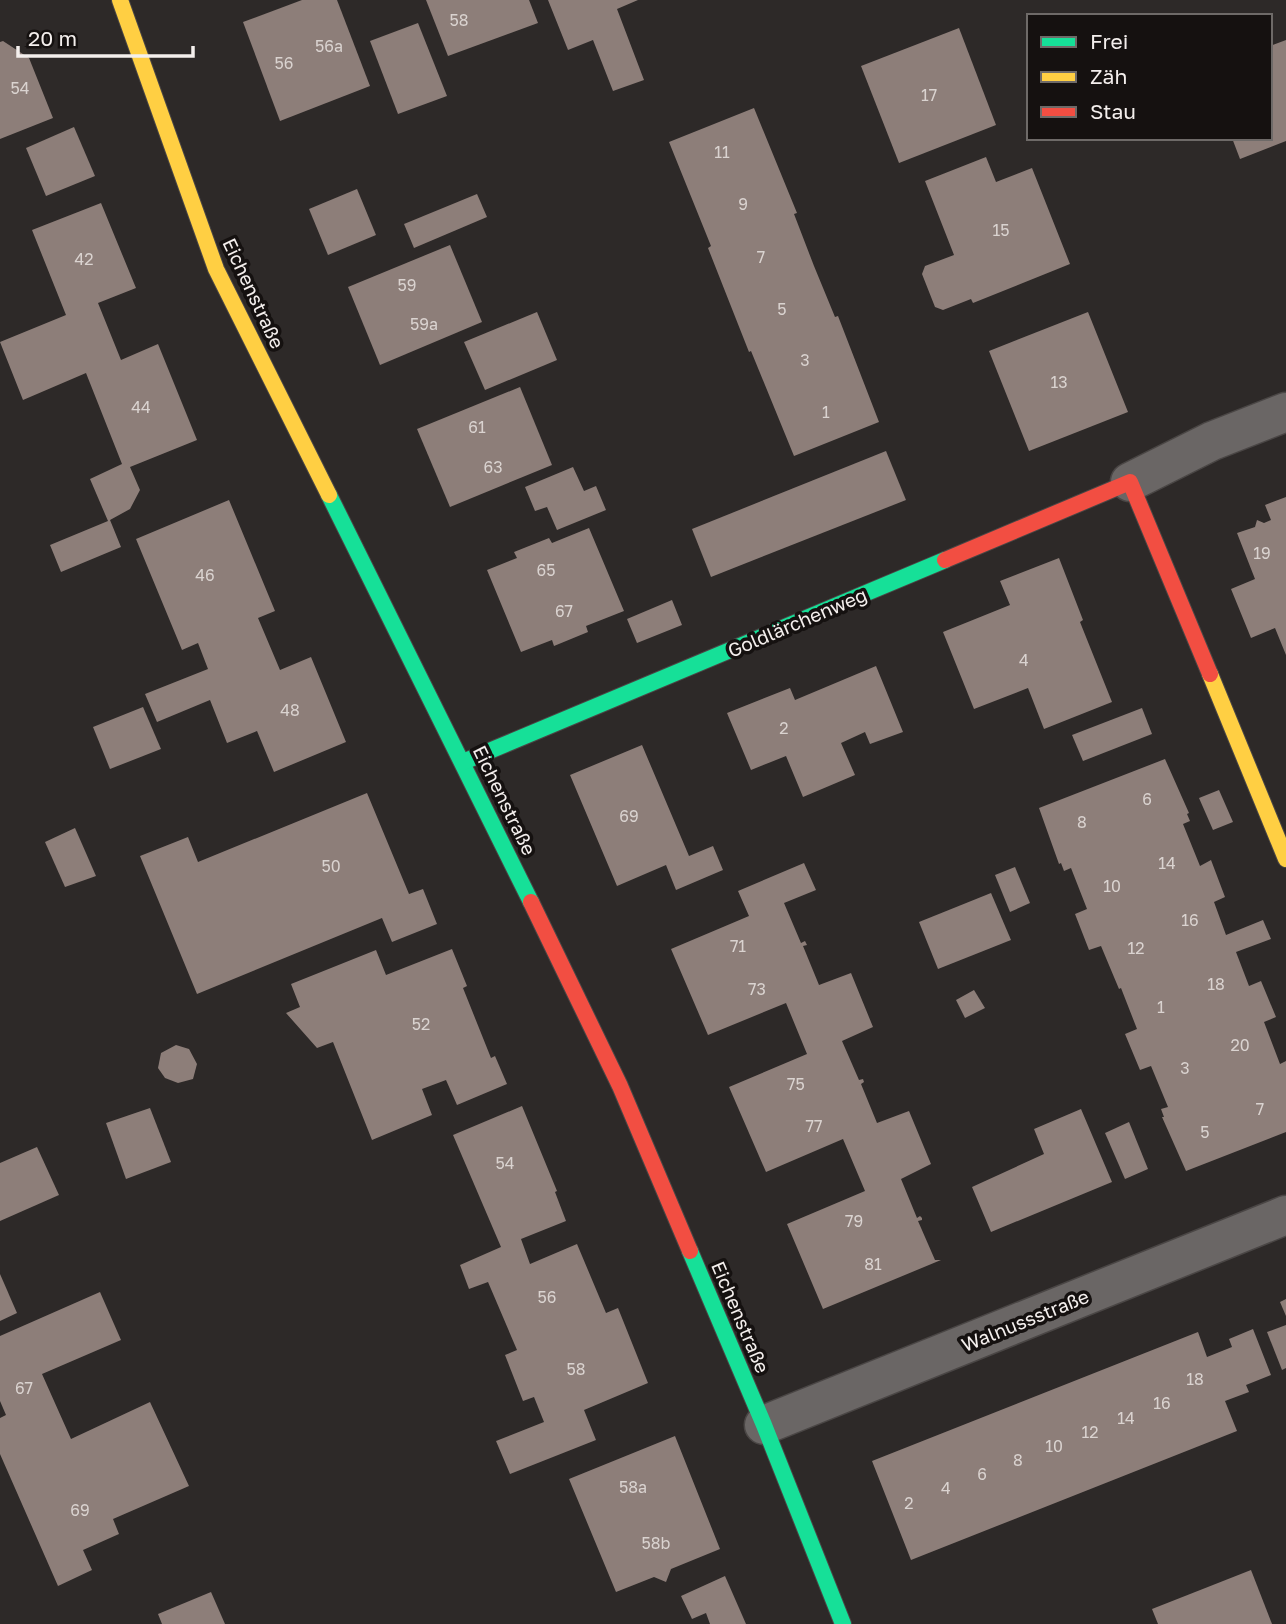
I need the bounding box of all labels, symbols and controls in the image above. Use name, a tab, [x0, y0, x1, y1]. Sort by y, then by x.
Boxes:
house number: 58	[449, 10, 469, 30]
scale bar	[18, 14, 192, 58]
legend	[1027, 14, 1272, 140]
text: 20 m	[28, 25, 77, 51]
text: Frei	[1090, 28, 1128, 54]
house number: 56a	[315, 36, 343, 56]
house number: 56	[275, 53, 293, 73]
text: Zäh	[1090, 63, 1127, 89]
house number: 54	[10, 78, 30, 98]
house number: 17	[921, 85, 937, 105]
text: Stau	[1090, 98, 1136, 124]
house number: 11	[714, 142, 730, 162]
house number: 9	[738, 194, 748, 214]
house number: 15	[992, 220, 1010, 240]
street label: Eichenstraße	[218, 234, 290, 352]
house number: 7	[757, 247, 765, 267]
house number: 42	[74, 249, 94, 269]
house number: 59	[398, 275, 416, 295]
house number: 5	[777, 299, 787, 319]
house number: 59a	[410, 314, 438, 334]
house number: 3	[800, 350, 810, 370]
house number: 13	[1050, 372, 1068, 392]
house number: 44	[131, 397, 151, 417]
house number: 1	[822, 402, 830, 422]
house number: 61	[468, 417, 486, 437]
house number: 63	[483, 457, 503, 477]
house number: 19	[1253, 543, 1271, 563]
house number: 65	[537, 560, 555, 580]
house number: 46	[195, 565, 215, 585]
street label: Goldlärchenweg	[724, 582, 870, 662]
house number: 67	[555, 601, 573, 621]
house number: 4	[1019, 650, 1029, 670]
house number: 48	[280, 700, 300, 720]
house number: 2	[779, 718, 789, 738]
street label: Eichenstraße	[469, 741, 541, 859]
house number: 6	[1142, 789, 1152, 809]
house number: 69	[619, 806, 639, 826]
house number: 8	[1077, 812, 1087, 832]
house number: 14	[1158, 853, 1176, 873]
house number: 50	[321, 856, 341, 876]
house number: 10	[1103, 876, 1121, 896]
house number: 16	[1181, 910, 1199, 930]
house number: 71	[730, 936, 746, 956]
house number: 12	[1127, 938, 1145, 958]
house number: 18	[1207, 974, 1225, 994]
house number: 73	[748, 979, 766, 999]
house number: 1	[1157, 997, 1165, 1017]
house number: 52	[412, 1014, 430, 1034]
house number: 20	[1230, 1035, 1250, 1055]
house number: 3	[1180, 1058, 1190, 1078]
house number: 75	[787, 1074, 805, 1094]
house number: 7	[1256, 1099, 1264, 1119]
house number: 77	[806, 1116, 822, 1136]
house number: 5	[1200, 1122, 1210, 1142]
house number: 54	[495, 1153, 515, 1173]
house number: 79	[845, 1211, 863, 1231]
house number: 81	[864, 1254, 882, 1274]
street label: Eichenstraße	[707, 1258, 775, 1376]
street label: Walnussstraße	[958, 1284, 1092, 1356]
house number: 56	[538, 1287, 556, 1307]
house number: 58	[566, 1359, 586, 1379]
house number: 18	[1186, 1369, 1204, 1389]
house number: 67	[15, 1378, 33, 1398]
house number: 16	[1153, 1393, 1171, 1413]
house number: 14	[1117, 1408, 1135, 1428]
house number: 12	[1081, 1422, 1099, 1442]
house number: 10	[1045, 1436, 1063, 1456]
house number: 8	[1013, 1450, 1023, 1470]
house number: 6	[977, 1464, 987, 1484]
house number: 58a	[619, 1477, 647, 1497]
house number: 4	[941, 1478, 951, 1498]
house number: 2	[904, 1493, 914, 1513]
house number: 69	[70, 1500, 90, 1520]
house number: 58b	[642, 1533, 671, 1553]

